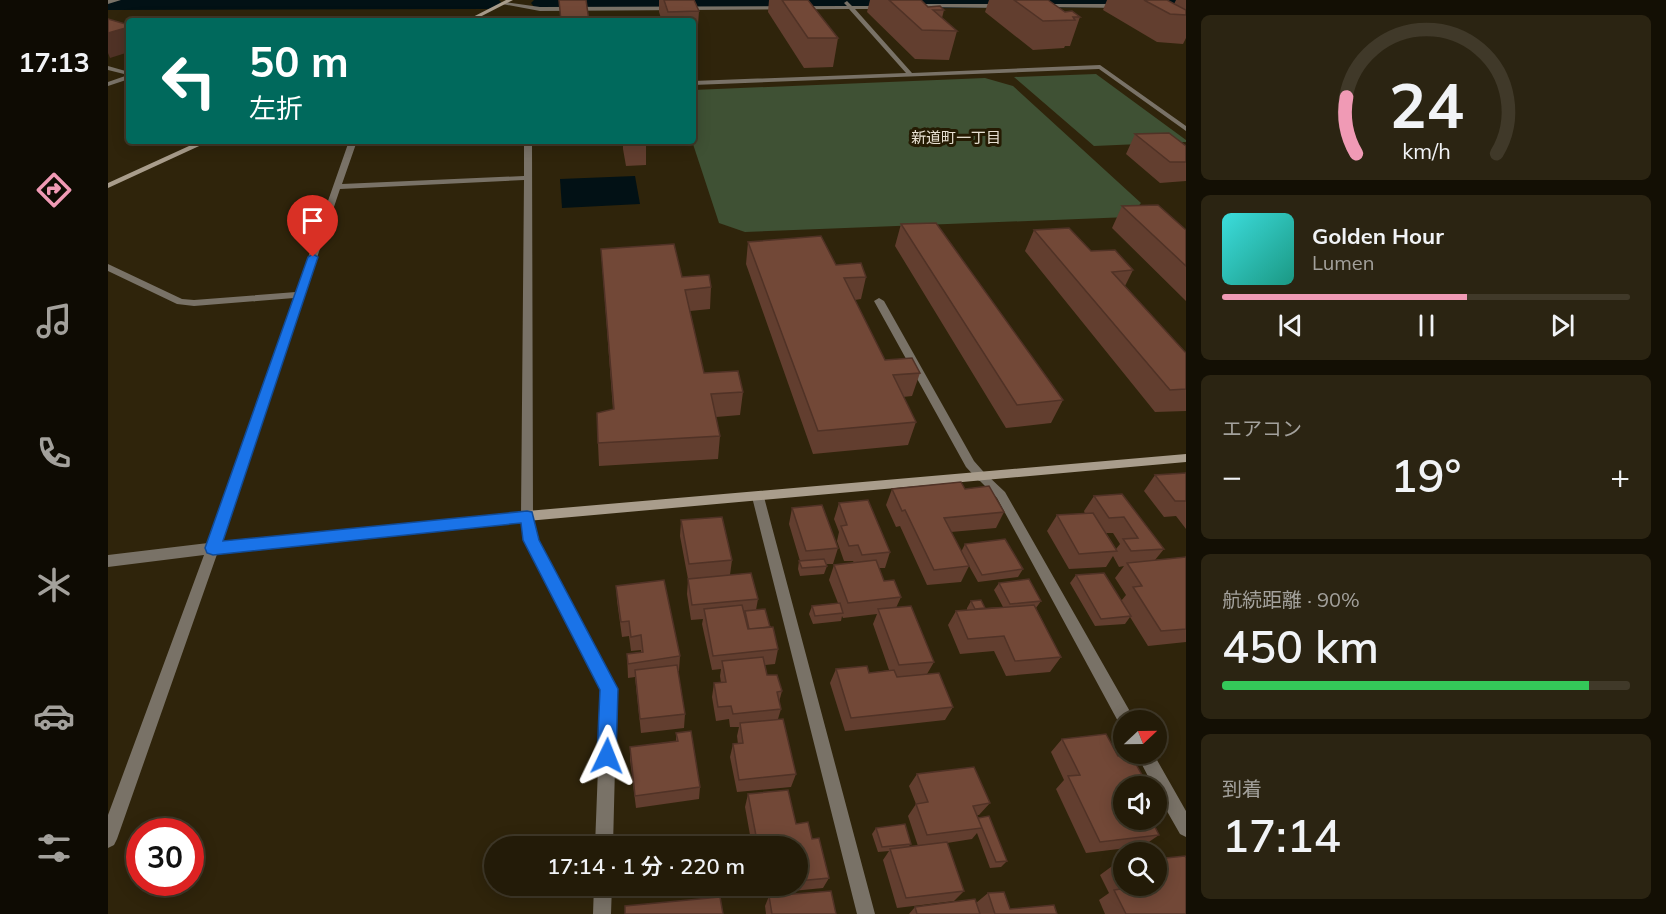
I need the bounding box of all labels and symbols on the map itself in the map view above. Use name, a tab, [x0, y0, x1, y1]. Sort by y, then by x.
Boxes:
district label: 新道町一丁目	[911, 128, 1001, 147]
pin	[287, 195, 338, 257]
north arrow	[1113, 710, 1167, 764]
position arrow	[575, 724, 639, 788]
speed limit sign: 30	[126, 818, 204, 896]

